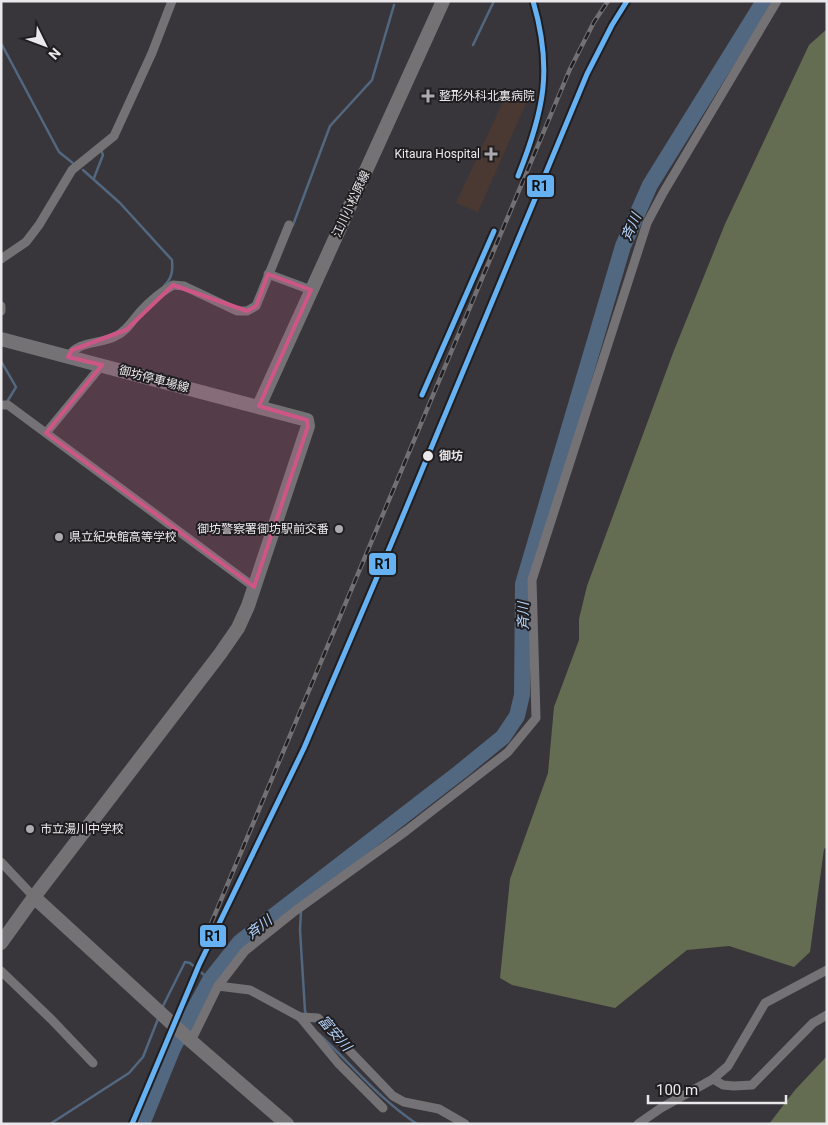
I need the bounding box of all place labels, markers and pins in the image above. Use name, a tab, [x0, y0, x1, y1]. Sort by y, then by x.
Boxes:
marker: 整形外科北裏病院	[421, 89, 435, 103]
place label: 整形外科北裏病院	[439, 89, 535, 103]
place label: Kitaura Hospital	[395, 147, 480, 161]
marker: Kitaura Hospital	[484, 147, 498, 161]
marker: 御坊	[421, 449, 435, 463]
place label: 御坊	[439, 449, 463, 463]
place label: 御坊警察署御坊駅前交番	[197, 522, 329, 536]
marker: 御坊警察署御坊駅前交番	[333, 523, 345, 535]
place label: 県立紀央館高等学校	[69, 530, 177, 544]
marker: 県立紀央館高等学校	[53, 531, 65, 543]
place label: 市立湯川中学校	[40, 822, 124, 836]
marker: 市立湯川中学校	[24, 823, 36, 835]

